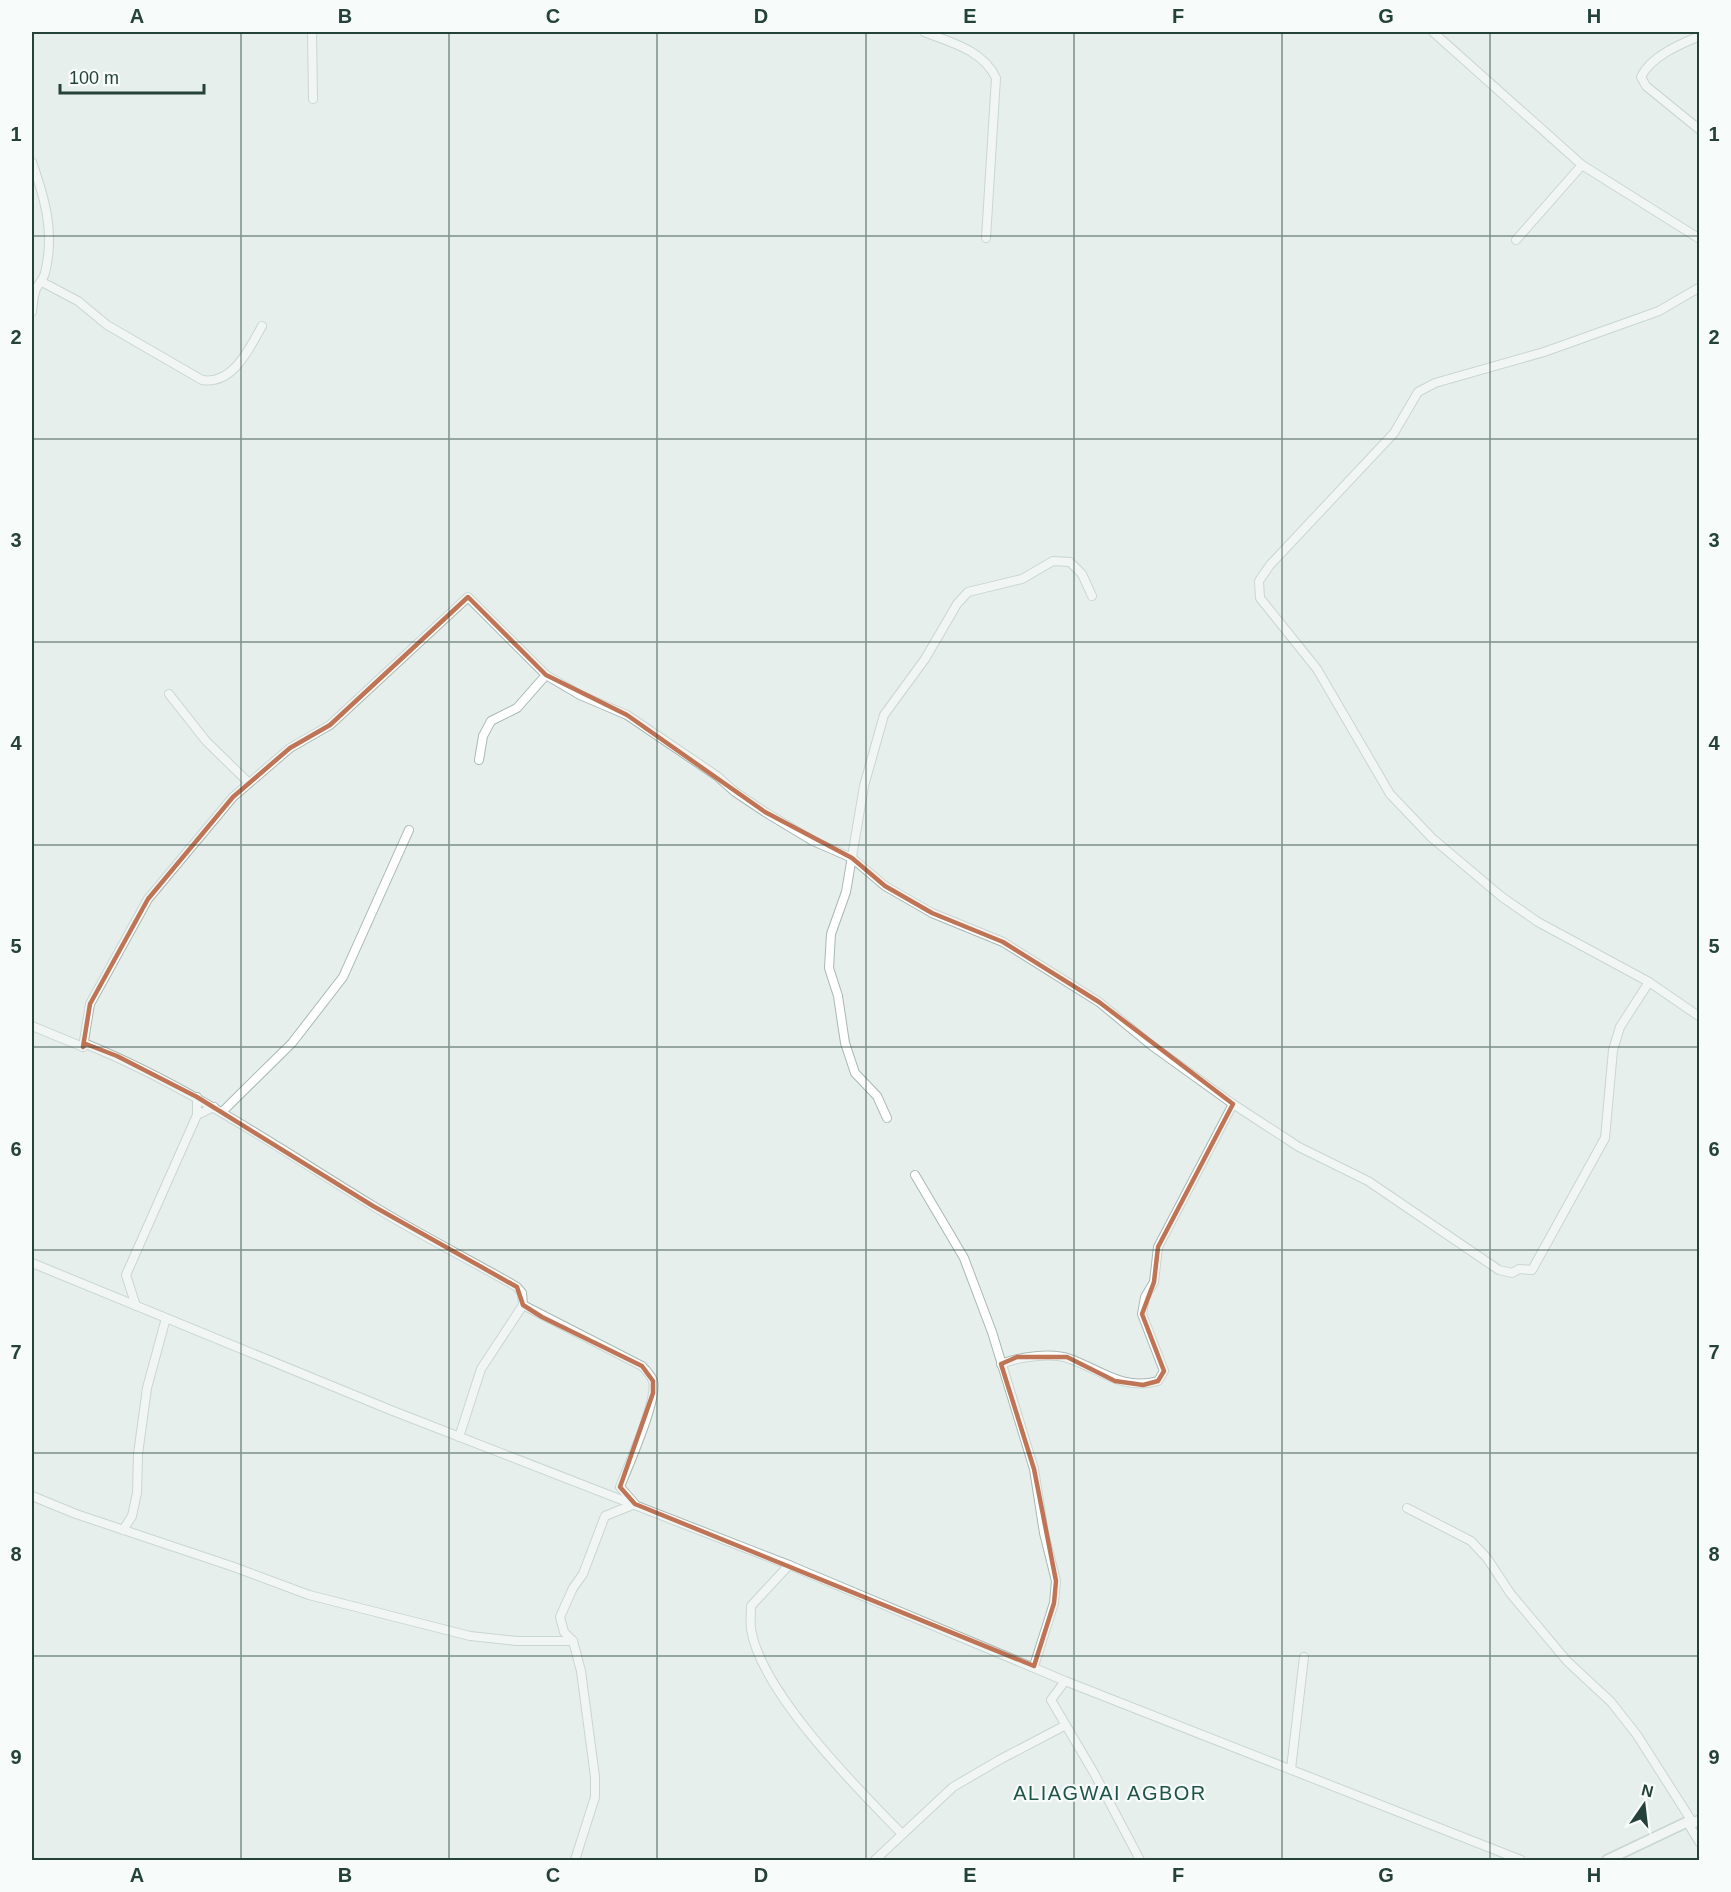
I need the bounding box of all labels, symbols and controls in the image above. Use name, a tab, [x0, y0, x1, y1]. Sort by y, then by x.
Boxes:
text: A	[130, 5, 144, 27]
text: B	[338, 5, 352, 27]
text: C	[546, 5, 560, 27]
text: D	[754, 5, 768, 27]
text: E	[963, 5, 977, 27]
text: F	[1172, 5, 1184, 27]
text: G	[1378, 5, 1394, 27]
text: H	[1587, 5, 1601, 27]
scale bar	[60, 57, 204, 95]
text: 100 m	[69, 68, 119, 88]
text: 1	[10, 123, 22, 145]
text: 1	[1708, 123, 1720, 145]
text: 2	[10, 326, 22, 348]
text: 2	[1708, 326, 1720, 348]
text: 3	[10, 529, 22, 551]
text: 3	[1708, 529, 1720, 551]
text: 4	[10, 732, 22, 754]
text: 4	[1708, 732, 1720, 754]
text: 5	[10, 935, 22, 957]
text: 5	[1708, 935, 1720, 957]
text: 6	[10, 1138, 22, 1160]
text: 6	[1708, 1138, 1720, 1160]
text: 7	[10, 1341, 22, 1363]
text: 7	[1708, 1341, 1720, 1363]
text: 8	[10, 1543, 22, 1565]
text: 8	[1708, 1543, 1720, 1565]
text: 9	[10, 1746, 22, 1768]
text: 9	[1708, 1746, 1720, 1768]
north arrow	[1614, 1775, 1674, 1835]
text: N	[1640, 1781, 1655, 1801]
district label: ALIAGWAI AGBOR	[1013, 1782, 1207, 1804]
text: A	[130, 1864, 144, 1886]
text: B	[338, 1864, 352, 1886]
text: C	[546, 1864, 560, 1886]
text: D	[754, 1864, 768, 1886]
text: E	[963, 1864, 977, 1886]
text: F	[1172, 1864, 1184, 1886]
text: G	[1378, 1864, 1394, 1886]
text: H	[1587, 1864, 1601, 1886]

